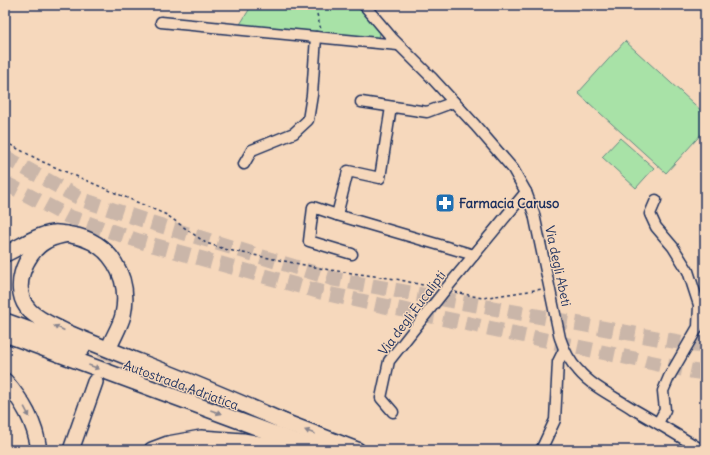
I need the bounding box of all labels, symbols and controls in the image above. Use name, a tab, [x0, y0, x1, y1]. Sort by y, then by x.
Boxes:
pharmacy icon: Farmacia Caruso	[434, 192, 456, 214]
place label: Farmacia Caruso	[459, 195, 559, 212]
street label: Via degli Abeti	[541, 224, 575, 308]
street label: Via degli Eucalipti	[375, 267, 449, 359]
one-way arrow	[53, 325, 64, 331]
street label: Autostrada Adriatica	[121, 356, 241, 414]
one-way arrow	[89, 365, 101, 371]
one-way arrow	[24, 407, 31, 418]
one-way arrow	[211, 410, 223, 416]
one-way arrow	[303, 428, 315, 434]

